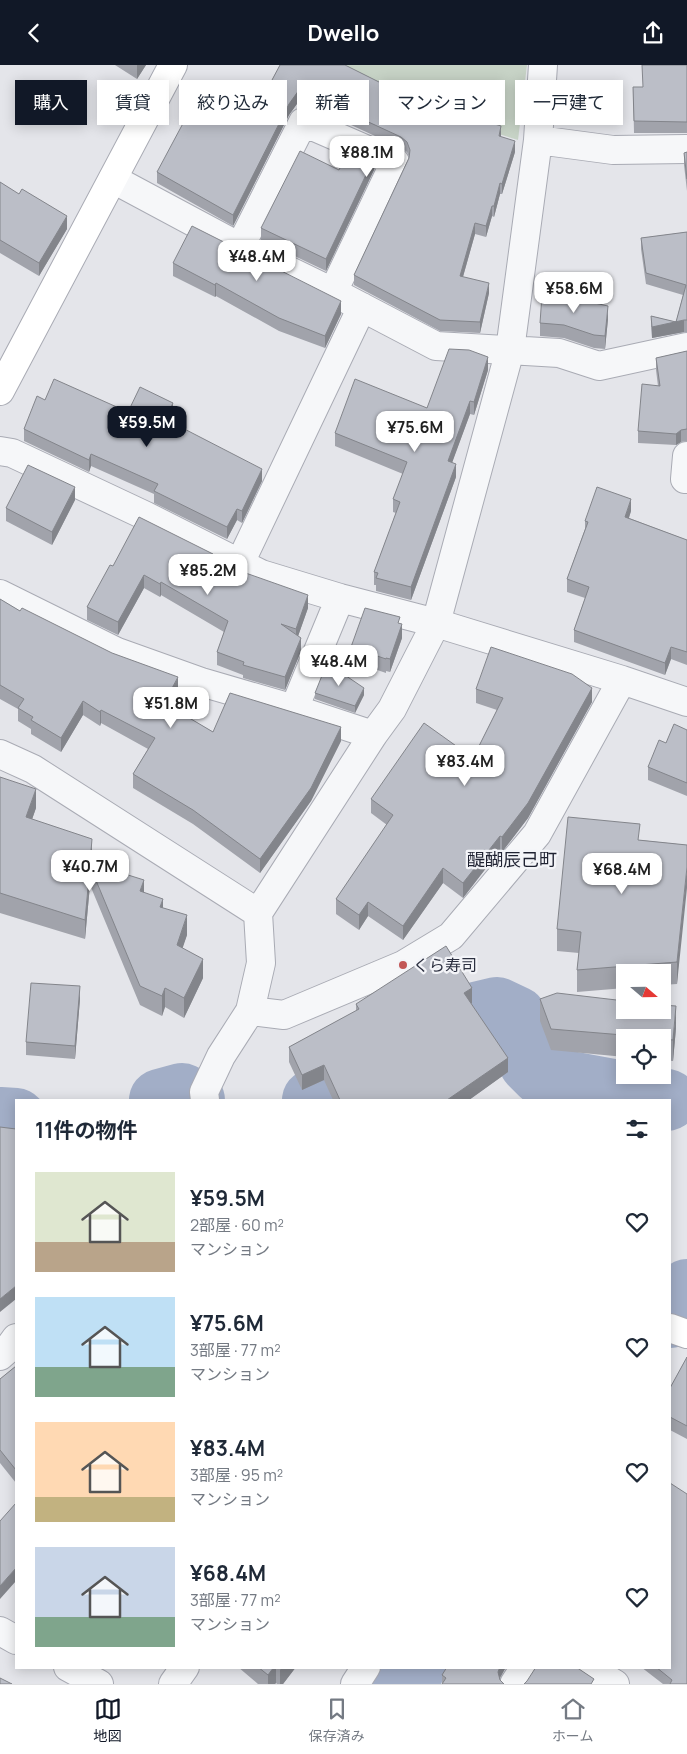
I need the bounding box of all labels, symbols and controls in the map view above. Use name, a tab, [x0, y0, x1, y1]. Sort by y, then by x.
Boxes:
text: Dwello	[308, 18, 379, 48]
icon: back	[20, 19, 48, 47]
icon: share	[639, 19, 667, 47]
chip: 購入	[15, 80, 87, 125]
chip: 賃貸	[97, 80, 169, 125]
chip: 絞り込み	[179, 80, 287, 125]
chip: 新着	[297, 80, 369, 125]
chip: マンション	[379, 80, 505, 125]
chip: 一戸建て	[515, 80, 623, 125]
pin: ¥88.1M	[326, 135, 408, 178]
text: ¥88.1M	[340, 141, 394, 163]
pin: ¥48.4M	[216, 239, 298, 282]
text: ¥48.4M	[229, 245, 285, 267]
pin: ¥58.6M	[533, 271, 615, 314]
text: ¥58.6M	[545, 277, 603, 299]
pin: ¥59.5M	[106, 405, 188, 448]
text: ¥59.5M	[119, 411, 175, 433]
pin: ¥75.6M	[374, 411, 456, 453]
text: ¥75.6M	[387, 416, 443, 438]
pin: ¥85.2M	[167, 553, 249, 596]
text: ¥85.2M	[179, 559, 237, 581]
pin: ¥48.4M	[298, 645, 380, 687]
text: ¥48.4M	[311, 650, 367, 672]
pin: ¥51.8M	[130, 687, 212, 729]
text: ¥51.8M	[144, 692, 198, 714]
pin: ¥83.4M	[424, 745, 506, 787]
text: ¥83.4M	[436, 750, 494, 772]
district label: 醍醐辰己町	[467, 847, 557, 871]
pin: ¥40.7M	[49, 849, 131, 892]
pin: ¥68.4M	[581, 853, 663, 895]
text: ¥40.7M	[62, 855, 118, 877]
text: ¥68.4M	[593, 858, 651, 880]
place label: くら寿司	[413, 954, 477, 976]
marker: くら寿司	[397, 959, 409, 971]
north arrow	[616, 964, 671, 1019]
map controls	[616, 964, 671, 1084]
button: locate	[616, 1029, 671, 1084]
icon: filters	[623, 1115, 651, 1143]
text: 11件の物件	[35, 1116, 137, 1144]
text: ¥59.5M	[190, 1184, 265, 1212]
icon: home	[75, 1192, 135, 1252]
icon: heart	[623, 1208, 651, 1236]
text: 2部屋 · 60 m²	[190, 1214, 284, 1236]
text: マンション	[190, 1238, 270, 1260]
text: ¥75.6M	[190, 1309, 264, 1337]
icon: home	[75, 1317, 135, 1377]
icon: heart	[623, 1333, 651, 1361]
text: 3部屋 · 77 m²	[190, 1339, 281, 1361]
text: マンション	[190, 1363, 270, 1385]
text: ¥83.4M	[190, 1434, 265, 1462]
icon: home	[75, 1442, 135, 1502]
icon: heart	[623, 1458, 651, 1486]
text: 3部屋 · 95 m²	[190, 1464, 283, 1486]
text: マンション	[190, 1488, 270, 1510]
text: ¥68.4M	[190, 1559, 266, 1587]
icon: home	[75, 1567, 135, 1627]
icon: heart	[623, 1583, 651, 1611]
text: 3部屋 · 77 m²	[190, 1589, 281, 1611]
text: マンション	[190, 1613, 270, 1635]
tab: 地図	[94, 1695, 122, 1745]
tab: 保存済み	[309, 1695, 365, 1745]
tab: ホーム	[552, 1695, 593, 1745]

